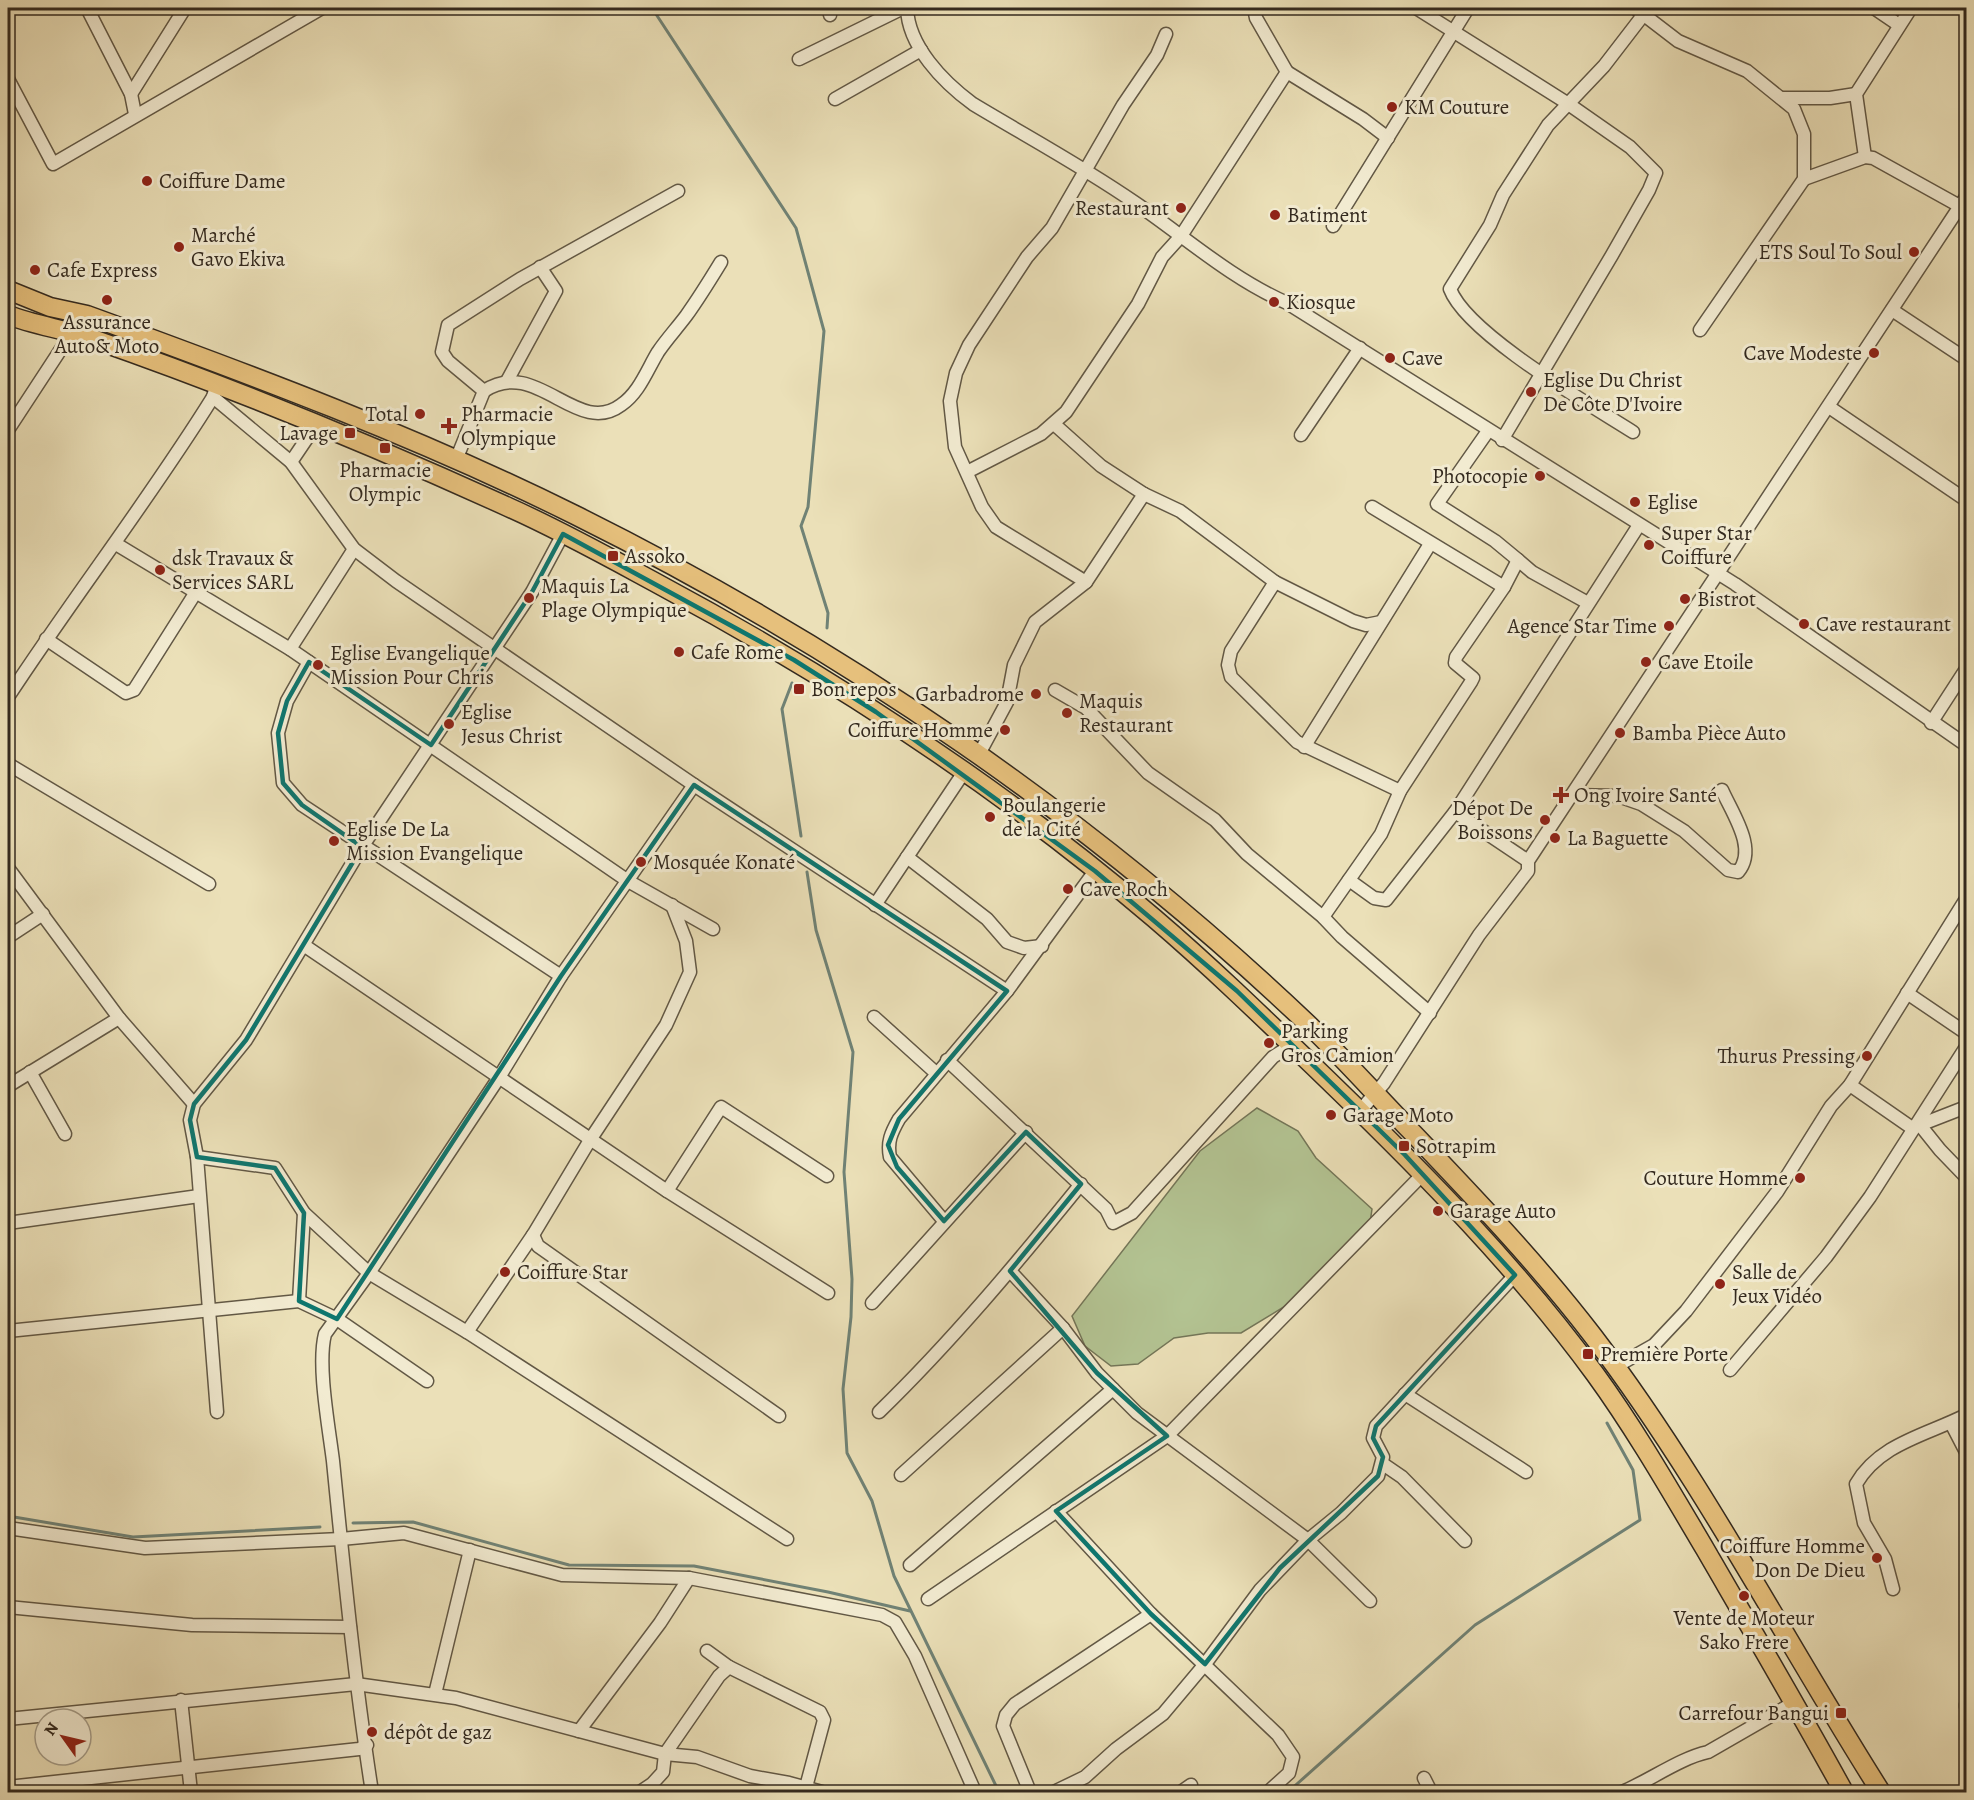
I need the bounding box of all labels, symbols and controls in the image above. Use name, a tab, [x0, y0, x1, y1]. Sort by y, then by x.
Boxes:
place label: KM Couture	[1404, 93, 1509, 121]
marker: KM Couture	[1385, 100, 1399, 114]
place label: Coiffure Dame	[159, 167, 286, 195]
marker: Coiffure Dame	[140, 174, 154, 188]
place label: Restaurant	[1075, 194, 1169, 222]
marker: Restaurant	[1174, 201, 1188, 215]
place label: Batiment	[1287, 201, 1368, 229]
marker: Batiment	[1268, 208, 1282, 222]
place label: Marché Gavo Ekiva	[191, 221, 286, 273]
place label: ETS Soul To Soul	[1759, 238, 1902, 266]
marker: Marché Gavo Ekiva	[172, 240, 186, 254]
marker: ETS Soul To Soul	[1907, 245, 1921, 259]
place label: Cafe Express	[47, 256, 158, 284]
marker: Cafe Express	[28, 263, 42, 277]
place label: Kiosque	[1286, 288, 1356, 316]
marker: Assurance Auto& Moto	[100, 293, 114, 307]
marker: Kiosque	[1267, 295, 1281, 309]
place label: Assurance Auto& Moto	[54, 308, 159, 360]
place label: Cave Modeste	[1744, 339, 1862, 367]
place label: Cave	[1402, 344, 1443, 372]
marker: Cave Modeste	[1867, 346, 1881, 360]
marker: Cave	[1383, 351, 1397, 365]
place label: Eglise Du Christ De Côte D'Ivoire	[1543, 366, 1682, 418]
marker: Eglise Du Christ De Côte D'Ivoire	[1524, 385, 1538, 399]
place label: Total	[365, 400, 408, 428]
place label: Pharmacie Olympique	[461, 400, 556, 452]
marker: Total	[413, 407, 427, 421]
place label: Lavage	[279, 419, 338, 447]
marker: Pharmacie Olympique	[442, 419, 456, 433]
marker: Lavage	[343, 426, 357, 440]
marker: Pharmacie Olympic	[378, 441, 392, 455]
place label: Pharmacie Olympic	[339, 456, 431, 508]
place label: Photocopie	[1432, 462, 1528, 490]
marker: Photocopie	[1533, 469, 1547, 483]
place label: Eglise	[1647, 488, 1698, 516]
marker: Eglise	[1628, 495, 1642, 509]
place label: Super Star Coiffure	[1661, 519, 1752, 571]
marker: Super Star Coiffure	[1642, 538, 1656, 552]
place label: Assoko	[624, 542, 685, 570]
place label: dsk Travaux & Services SARL	[172, 544, 294, 596]
marker: Assoko	[606, 549, 620, 563]
marker: dsk Travaux & Services SARL	[153, 563, 167, 577]
place label: Maquis La Plage Olympique	[541, 572, 687, 624]
place label: Bistrot	[1697, 585, 1756, 613]
marker: Maquis La Plage Olympique	[522, 591, 536, 605]
marker: Bistrot	[1678, 592, 1692, 606]
place label: Cave restaurant	[1816, 610, 1951, 638]
place label: Agence Star Time	[1506, 612, 1657, 640]
marker: Cave restaurant	[1797, 617, 1811, 631]
marker: Agence Star Time	[1662, 619, 1676, 633]
place label: Cafe Rome	[691, 638, 784, 666]
place label: Eglise Evangelique Mission Pour Chris	[330, 639, 494, 691]
marker: Cafe Rome	[672, 645, 686, 659]
place label: Cave Etoile	[1658, 648, 1753, 676]
marker: Cave Etoile	[1639, 655, 1653, 669]
marker: Eglise Evangelique Mission Pour Chris	[311, 658, 325, 672]
place label: Bon repos	[811, 675, 897, 703]
place label: Garbadrome	[915, 680, 1024, 708]
marker: Bon repos	[792, 682, 806, 696]
marker: Garbadrome	[1029, 687, 1043, 701]
place label: Maquis Restaurant	[1079, 687, 1173, 739]
place label: Eglise Jesus Christ	[461, 698, 563, 750]
marker: Maquis Restaurant	[1060, 706, 1074, 720]
place label: Coiffure Homme	[848, 716, 993, 744]
marker: Eglise Jesus Christ	[442, 717, 456, 731]
place label: Bamba Pièce Auto	[1632, 719, 1786, 747]
marker: Coiffure Homme	[998, 723, 1012, 737]
marker: Bamba Pièce Auto	[1613, 726, 1627, 740]
place label: Ong Ivoire Santé	[1574, 781, 1717, 809]
marker: Ong Ivoire Santé	[1552, 786, 1570, 804]
place label: Boulangerie de la Cité	[1002, 791, 1106, 843]
place label: Dépot De Boissons	[1452, 794, 1533, 846]
marker: Boulangerie de la Cité	[983, 810, 997, 824]
marker: Dépot De Boissons	[1538, 813, 1552, 827]
place label: Eglise De La Mission Evangelique	[346, 815, 523, 867]
place label: La Baguette	[1567, 824, 1668, 852]
marker: La Baguette	[1548, 831, 1562, 845]
marker: Eglise De La Mission Evangelique	[327, 834, 341, 848]
place label: Mosquée Konaté	[653, 848, 795, 876]
marker: Mosquée Konaté	[634, 855, 648, 869]
place label: Cave Roch	[1080, 875, 1168, 903]
marker: Cave Roch	[1061, 882, 1075, 896]
place label: Parking Gros Camion	[1281, 1017, 1394, 1069]
marker: Parking Gros Camion	[1262, 1036, 1276, 1050]
place label: Thurus Pressing	[1717, 1042, 1855, 1070]
marker: Thurus Pressing	[1860, 1049, 1874, 1063]
place label: Garage Moto	[1343, 1101, 1454, 1129]
marker: Garage Moto	[1324, 1108, 1338, 1122]
place label: Sotrapim	[1416, 1132, 1496, 1160]
marker: Sotrapim	[1397, 1139, 1411, 1153]
place label: Couture Homme	[1644, 1164, 1788, 1192]
marker: Couture Homme	[1793, 1171, 1807, 1185]
place label: Garage Auto	[1450, 1197, 1556, 1225]
marker: Garage Auto	[1431, 1204, 1445, 1218]
place label: Coiffure Star	[517, 1258, 628, 1286]
place label: Salle de Jeux Vidéo	[1732, 1258, 1822, 1310]
marker: Coiffure Star	[498, 1265, 512, 1279]
marker: Salle de Jeux Vidéo	[1713, 1277, 1727, 1291]
place label: Première Porte	[1600, 1340, 1728, 1368]
marker: Première Porte	[1581, 1347, 1595, 1361]
place label: Coiffure Homme Don De Dieu	[1720, 1532, 1866, 1584]
marker: Coiffure Homme Don De Dieu	[1870, 1551, 1884, 1565]
marker: Vente de Moteur Sako Frere	[1737, 1589, 1751, 1603]
place label: Vente de Moteur Sako Frere	[1672, 1604, 1815, 1656]
place label: Carrefour Bangui	[1679, 1699, 1829, 1727]
marker: Carrefour Bangui	[1834, 1706, 1848, 1720]
north arrow	[33, 1707, 93, 1767]
text: N	[39, 1718, 64, 1740]
place label: dépôt de gaz	[384, 1718, 492, 1746]
marker: dépôt de gaz	[365, 1725, 379, 1739]

